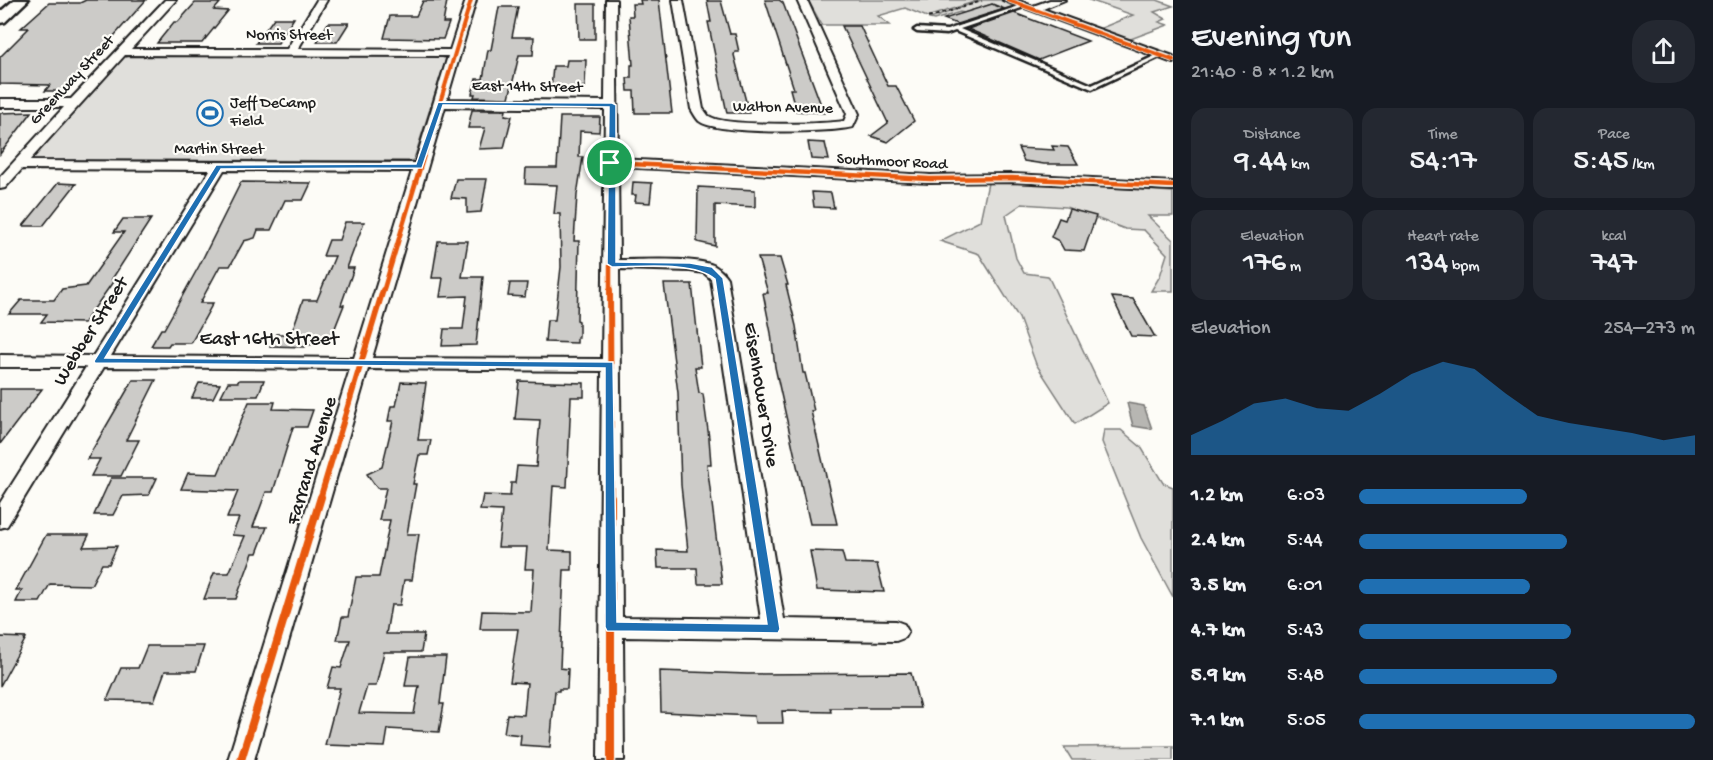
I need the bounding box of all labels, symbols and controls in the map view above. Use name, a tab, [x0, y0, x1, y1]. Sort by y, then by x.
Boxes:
text: Evening run	[1191, 20, 1351, 58]
button: share	[1632, 20, 1695, 83]
street label: Norris Street	[246, 27, 333, 46]
street label: Greenway Street	[27, 31, 120, 130]
text: 21:40 · 8 × 1.2 km	[1191, 62, 1334, 85]
street label: East 14th Street	[472, 78, 584, 98]
place label: Jeff DeCamp Field	[229, 95, 316, 132]
sports icon: Jeff DeCamp Field	[195, 98, 225, 128]
street label: Walton Avenue	[733, 99, 834, 119]
text: Distance	[1244, 126, 1300, 145]
text: Time	[1428, 126, 1458, 145]
text: Pace	[1598, 126, 1630, 145]
pin	[584, 137, 635, 188]
street label: Martin Street	[174, 141, 265, 160]
text: 9.44	[1234, 145, 1287, 180]
text: 54:17	[1409, 145, 1477, 180]
text: 5:45	[1573, 145, 1629, 180]
icon: arrive	[593, 146, 626, 179]
street label: Southmoor Road	[836, 151, 949, 175]
text: km	[1287, 156, 1310, 175]
text: /km	[1629, 156, 1655, 175]
text: Elevation	[1240, 228, 1304, 247]
text: Heart rate	[1407, 228, 1479, 247]
text: kcal	[1602, 228, 1626, 247]
text: 176	[1243, 247, 1286, 282]
text: 134	[1406, 247, 1448, 282]
text: 747	[1591, 247, 1637, 282]
text: m	[1286, 258, 1301, 277]
text: bpm	[1448, 258, 1480, 277]
street label: Webber Street	[49, 272, 136, 391]
text: Elevation	[1191, 318, 1271, 341]
text: 254–273 m	[1603, 318, 1695, 341]
street label: Eisenhower Drive	[737, 321, 783, 470]
street label: East 16th Street	[199, 329, 340, 352]
street label: Farrand Avenue	[282, 394, 344, 529]
text: 1.2 km	[1191, 485, 1243, 508]
text: 6:03	[1287, 485, 1325, 508]
text: 2.4 km	[1191, 530, 1244, 553]
text: 5:44	[1287, 530, 1323, 553]
text: 3.5 km	[1191, 575, 1246, 598]
text: 6:01	[1287, 575, 1323, 598]
text: 4.7 km	[1191, 620, 1245, 643]
text: 5:43	[1287, 620, 1324, 643]
text: 5.9 km	[1191, 665, 1246, 688]
text: 5:48	[1287, 665, 1324, 688]
text: 7.1 km	[1191, 710, 1244, 733]
text: 5:05	[1287, 710, 1326, 733]

